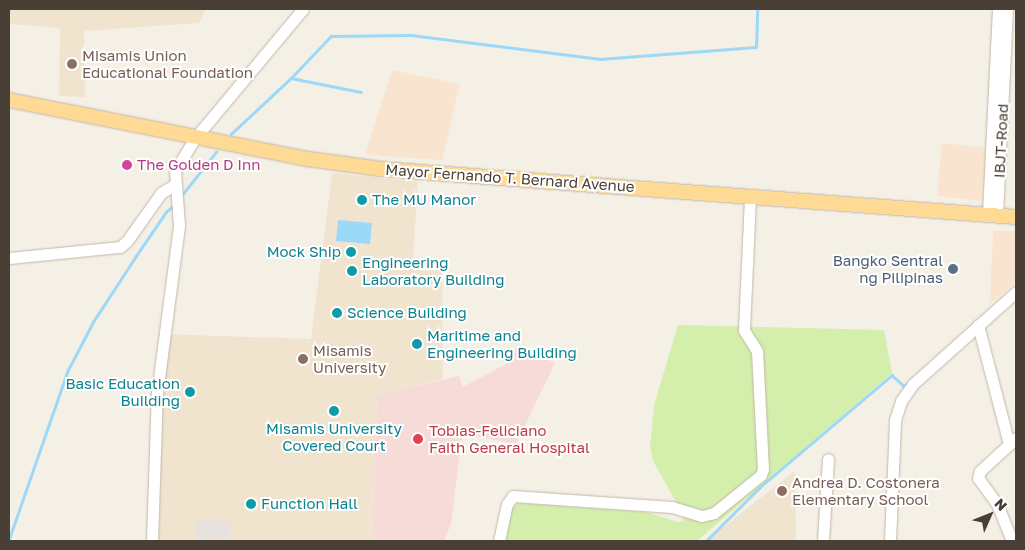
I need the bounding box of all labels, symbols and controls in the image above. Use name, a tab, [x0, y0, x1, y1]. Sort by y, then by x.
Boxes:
place label: Misamis Union Educational Foundation	[82, 46, 253, 81]
marker: Misamis Union Educational Foundation	[66, 58, 78, 70]
street label: IBJT-Road	[990, 103, 1012, 179]
place label: The Golden D Inn	[137, 156, 261, 174]
marker: The Golden D Inn	[121, 159, 133, 171]
street label: Mayor Fernando T. Bernard Avenue	[385, 160, 635, 196]
place label: The MU Manor	[372, 191, 476, 209]
marker: The MU Manor	[356, 194, 368, 206]
place label: Mock Ship	[267, 243, 341, 261]
marker: Mock Ship	[345, 246, 357, 258]
place label: Bangko Sentral ng Pilipinas	[833, 251, 943, 286]
place label: Engineering Laboratory Building	[362, 253, 504, 288]
marker: Bangko Sentral ng Pilipinas	[947, 263, 959, 275]
marker: Engineering Laboratory Building	[346, 265, 358, 277]
place label: Science Building	[347, 304, 467, 322]
marker: Science Building	[331, 307, 343, 319]
place label: Maritime and Engineering Building	[427, 326, 577, 361]
marker: Maritime and Engineering Building	[411, 338, 423, 350]
place label: Misamis University	[313, 341, 387, 376]
marker: Misamis University	[297, 353, 309, 365]
place label: Basic Education Building	[66, 374, 180, 409]
marker: Basic Education Building	[184, 386, 196, 398]
marker: Misamis University Covered Court	[328, 405, 340, 417]
place label: Misamis University Covered Court	[266, 419, 402, 454]
place label: Tobias-Feliciano Faith General Hospital	[429, 421, 590, 456]
marker: Tobias-Feliciano Faith General Hospital	[411, 432, 425, 446]
place label: Andrea D. Costonera Elementary School	[792, 473, 940, 508]
marker: Andrea D. Costonera Elementary School	[776, 485, 788, 497]
north arrow	[965, 490, 1015, 540]
text: N	[991, 494, 1011, 514]
place label: Function Hall	[261, 495, 358, 513]
marker: Function Hall	[245, 498, 257, 510]

